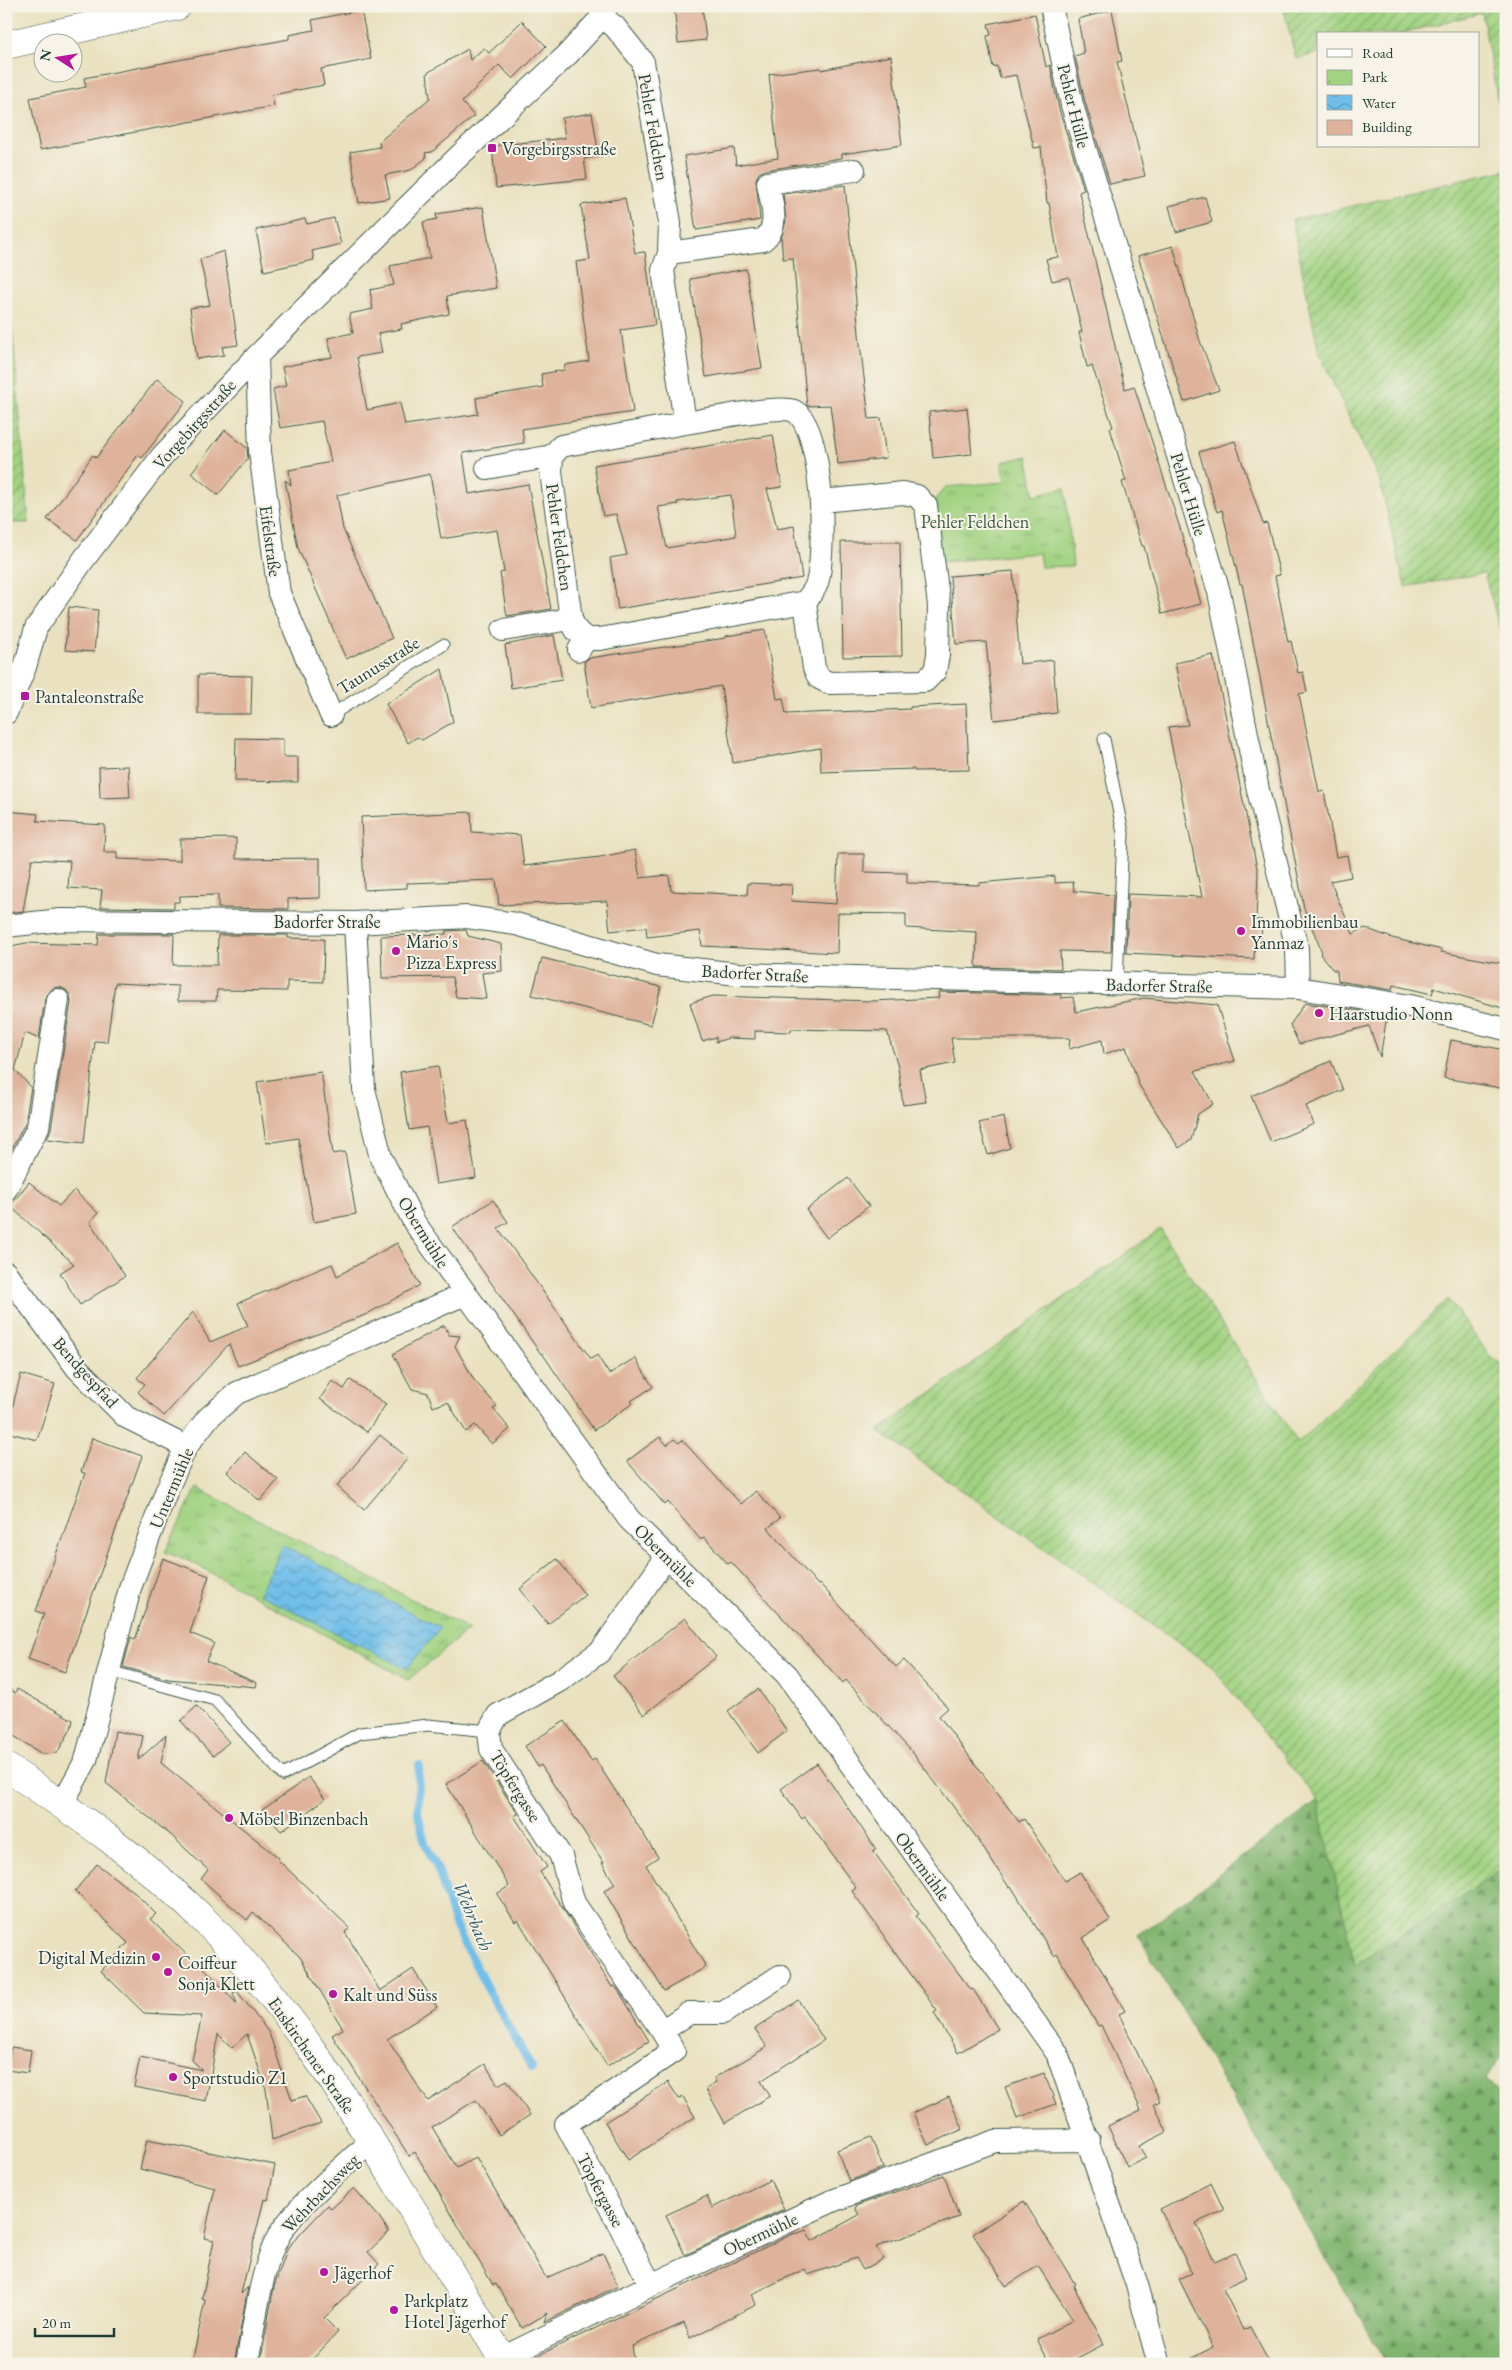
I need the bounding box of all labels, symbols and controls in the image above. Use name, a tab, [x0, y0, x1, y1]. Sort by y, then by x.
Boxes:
north arrow	[32, 32, 82, 82]
legend	[1317, 32, 1480, 148]
text: Road	[1362, 43, 1394, 62]
text: N	[35, 47, 55, 63]
street label: Pehler Hülle	[1052, 61, 1096, 151]
text: Park	[1362, 67, 1389, 86]
street label: Pehler Feldchen	[633, 72, 675, 183]
text: Water	[1362, 93, 1396, 112]
text: Building	[1362, 117, 1412, 136]
place label: Vorgebirgsstraße	[502, 137, 616, 160]
marker: Vorgebirgsstraße	[486, 142, 498, 154]
street label: Vorgebirgsstraße	[147, 374, 241, 474]
street label: Pehler Hülle	[1165, 450, 1213, 538]
street label: Pehler Feldchen	[541, 482, 579, 593]
street label: Eifelstraße	[255, 504, 287, 578]
park label: Pehler Feldchen	[921, 510, 1030, 533]
street label: Taunusstraße	[333, 631, 423, 699]
place label: Pantaleonstraße	[35, 685, 144, 708]
marker: Pantaleonstraße	[19, 690, 31, 702]
street label: Badorfer Straße	[274, 910, 381, 933]
place label: Immobilienbau Yanmaz	[1251, 910, 1359, 954]
marker: Immobilienbau Yanmaz	[1235, 925, 1247, 937]
place label: Mario´s Pizza Express	[406, 930, 497, 974]
marker: Mario´s Pizza Express	[390, 945, 402, 957]
street label: Badorfer Straße	[701, 959, 809, 987]
street label: Badorfer Straße	[1105, 973, 1213, 997]
place label: Haarstudio Nonn	[1329, 1002, 1454, 1025]
marker: Haarstudio Nonn	[1313, 1007, 1325, 1019]
street label: Obermühle	[393, 1192, 455, 1272]
street label: Bendgespfad	[48, 1332, 125, 1413]
street label: Untermühle	[144, 1444, 198, 1532]
street label: Obermühle	[630, 1519, 702, 1591]
street label: Töpfergasse	[485, 1746, 547, 1826]
place label: Möbel Binzenbach	[239, 1807, 368, 1830]
marker: Möbel Binzenbach	[223, 1812, 235, 1824]
street label: Obermühle	[890, 1827, 956, 1905]
water label: Wehrbach	[447, 1877, 499, 1955]
place label: Digital Medizin	[38, 1946, 146, 1969]
marker: Digital Medizin	[150, 1951, 162, 1963]
place label: Coiffeur Sonja Klett	[178, 1951, 255, 1995]
marker: Coiffeur Sonja Klett	[162, 1966, 174, 1978]
place label: Kalt und Süss	[343, 1983, 437, 2006]
marker: Kalt und Süss	[327, 1988, 339, 2000]
street label: Euskirchener Straße	[263, 1992, 361, 2118]
place label: Sportstudio Z1	[183, 2066, 288, 2089]
marker: Sportstudio Z1	[167, 2071, 179, 2083]
street label: Wehrbachsweg	[276, 2148, 364, 2238]
street label: Töpfergasse	[572, 2149, 630, 2231]
street label: Obermühle	[719, 2207, 801, 2261]
place label: Jägerhof	[332, 2261, 394, 2284]
marker: Jägerhof	[318, 2266, 330, 2278]
place label: Parkplatz Hotel Jägerhof	[404, 2289, 508, 2333]
marker: Parkplatz Hotel Jägerhof	[388, 2304, 400, 2316]
scale bar	[35, 2305, 114, 2337]
text: 20 m	[42, 2313, 71, 2332]

